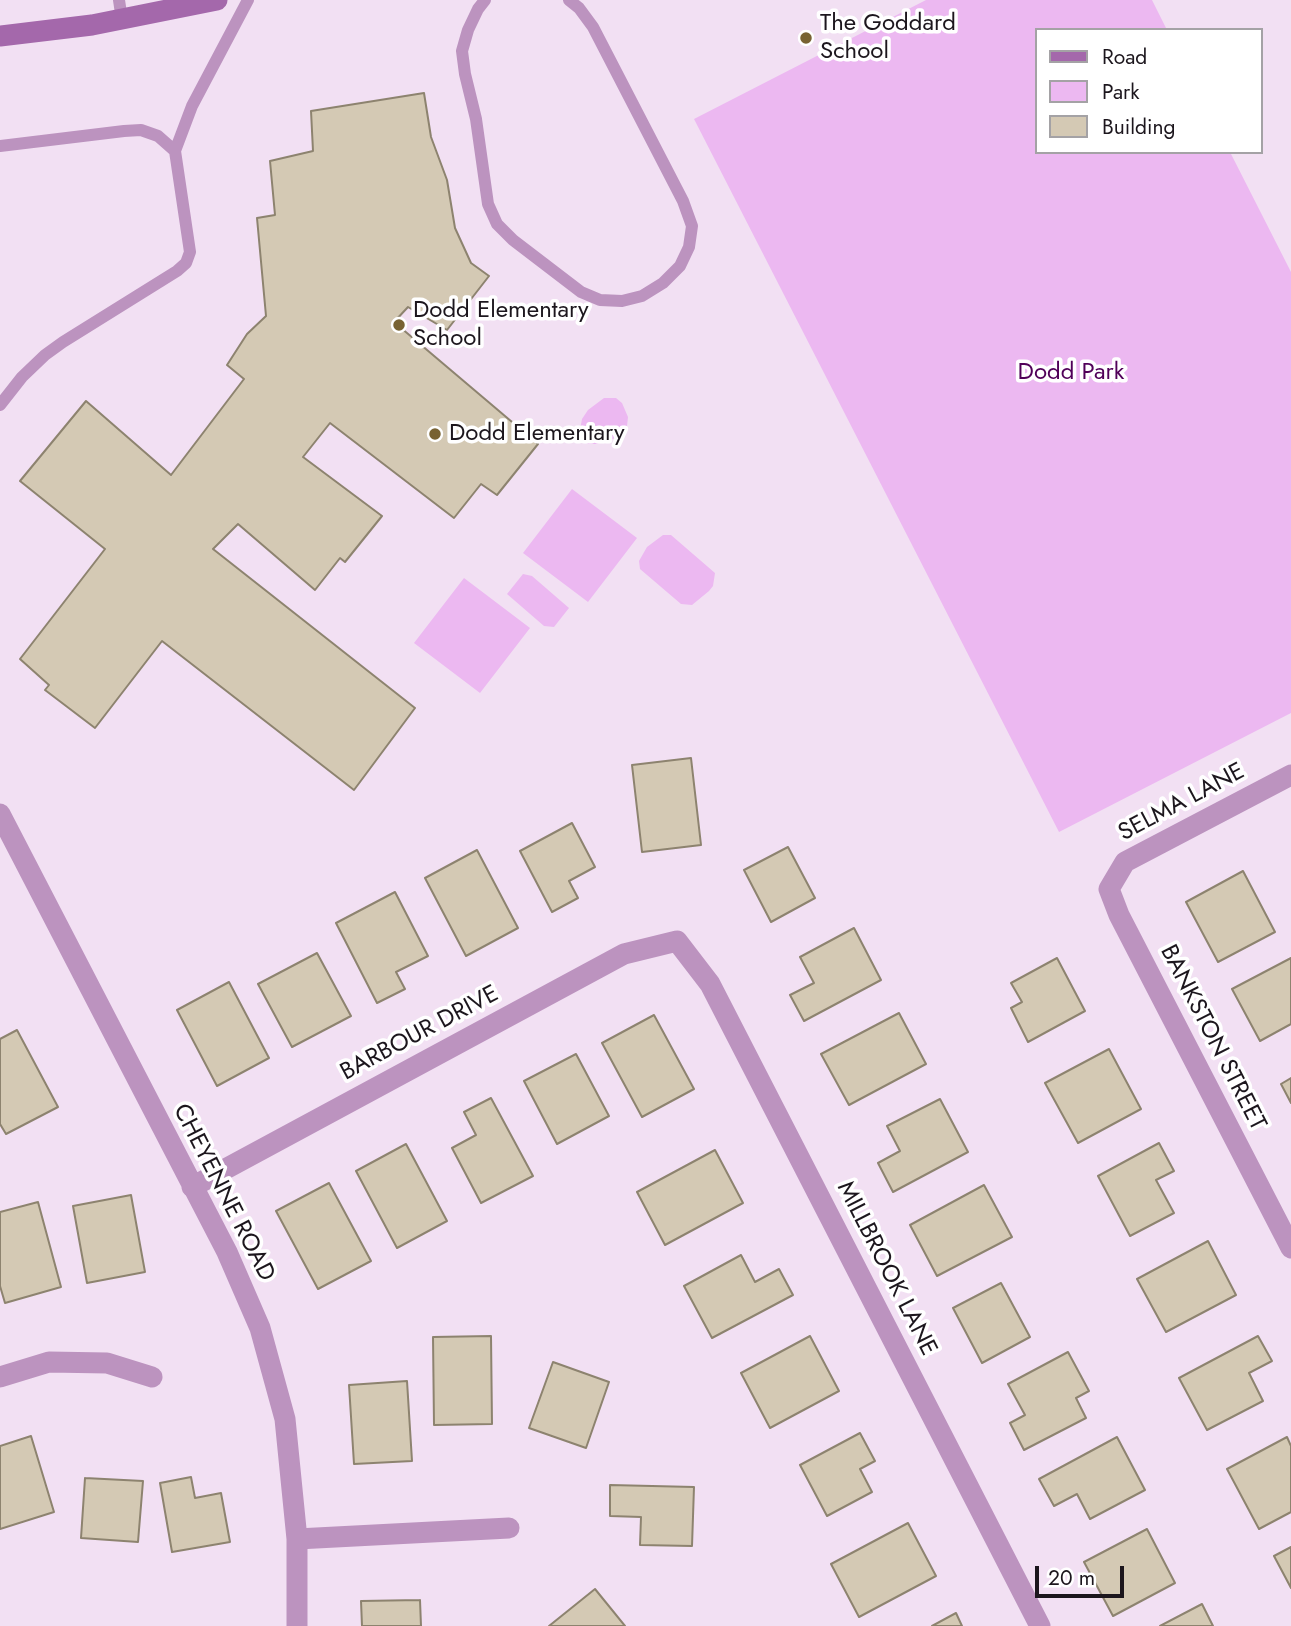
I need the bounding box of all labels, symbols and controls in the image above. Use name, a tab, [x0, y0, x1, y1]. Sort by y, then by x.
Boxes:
place label: The Goddard School	[820, 10, 956, 66]
legend	[1036, 28, 1263, 154]
marker: The Goddard School	[798, 30, 814, 46]
text: Road	[1102, 42, 1147, 72]
text: Park	[1102, 77, 1139, 107]
text: Building	[1102, 112, 1175, 142]
place label: Dodd Elementary School	[413, 297, 589, 353]
marker: Dodd Elementary School	[391, 317, 407, 333]
park label: Dodd Park	[1018, 359, 1124, 387]
place label: Dodd Elementary	[449, 420, 625, 448]
marker: Dodd Elementary	[427, 426, 443, 442]
street label: SELMA LANE	[1114, 758, 1250, 848]
street label: BANKSTON STREET	[1153, 940, 1271, 1136]
street label: BARBOUR DRIVE	[336, 980, 504, 1088]
street label: CHEYENNE ROAD	[166, 1100, 280, 1286]
street label: MILLBROOK LANE	[830, 1177, 942, 1361]
scale bar	[1039, 1552, 1128, 1596]
text: 20 m	[1048, 1563, 1095, 1593]

